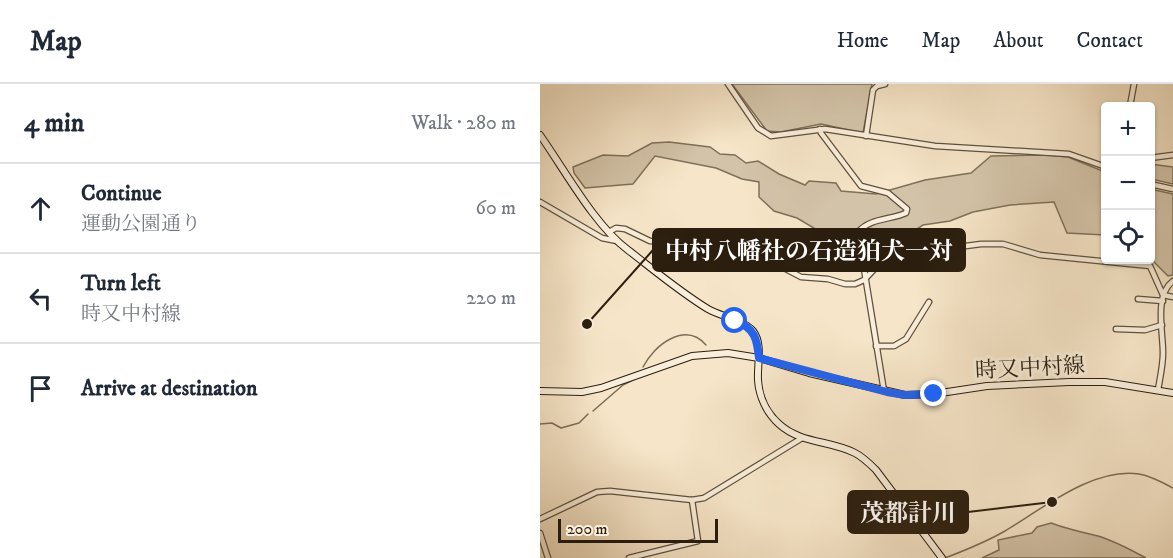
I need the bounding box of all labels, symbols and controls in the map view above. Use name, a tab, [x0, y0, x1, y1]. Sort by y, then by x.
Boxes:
text: Map	[30, 24, 82, 59]
text: Home	[837, 28, 889, 54]
text: Map	[922, 28, 960, 54]
text: About	[993, 28, 1044, 54]
text: Contact	[1077, 28, 1143, 54]
map controls	[1101, 102, 1155, 264]
button: +	[1101, 102, 1155, 156]
text: 4 min	[24, 107, 84, 140]
text: Walk · 280 m	[411, 111, 516, 136]
button: −	[1101, 156, 1155, 210]
text: Continue	[81, 180, 162, 207]
icon: ahead	[24, 192, 57, 225]
text: 60 m	[476, 196, 516, 221]
button: locate	[1101, 210, 1155, 264]
text: 運動公園通り	[81, 212, 201, 237]
callout: 中村八幡社の石造狛犬一対	[653, 229, 965, 271]
text: 中村八幡社の石造狛犬一対	[665, 237, 953, 267]
text: Turn left	[81, 270, 161, 297]
icon: left	[24, 282, 57, 315]
text: 220 m	[466, 286, 516, 311]
text: 時又中村線	[81, 302, 181, 327]
route start	[721, 307, 747, 333]
street label: 時又中村線	[974, 352, 1086, 385]
icon: arrive	[24, 372, 57, 405]
text: Arrive at destination	[81, 375, 258, 402]
route end	[920, 380, 946, 406]
callout: 茂都計川	[848, 491, 968, 533]
text: 茂都計川	[860, 499, 956, 529]
scale bar	[558, 516, 718, 544]
text: 200 m	[567, 519, 608, 539]

